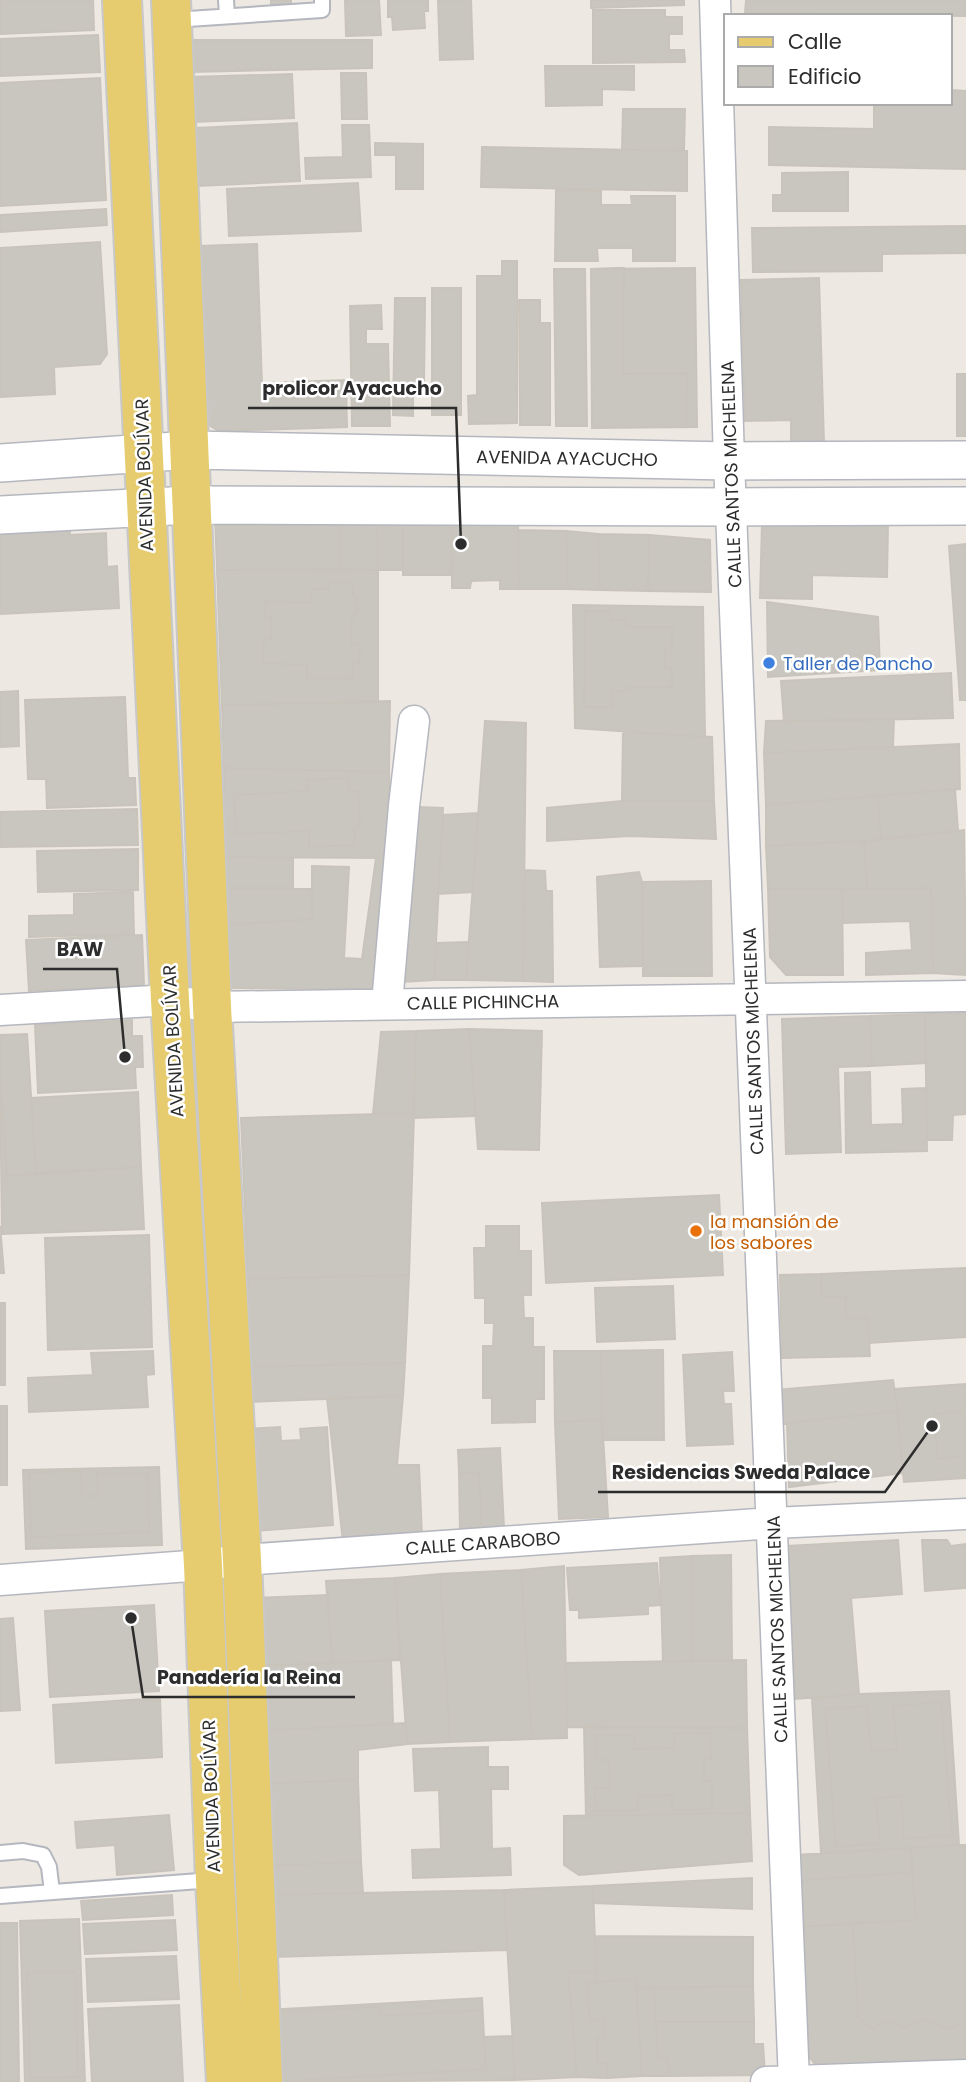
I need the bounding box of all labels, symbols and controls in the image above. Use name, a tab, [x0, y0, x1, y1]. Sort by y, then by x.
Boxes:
legend	[724, 14, 952, 105]
text: Calle	[788, 27, 842, 56]
text: Edificio	[788, 62, 862, 91]
street label: CALLE SANTOS MICHELENA	[715, 360, 747, 588]
callout: prolicor Ayacucho	[248, 368, 456, 408]
text: prolicor Ayacucho	[262, 375, 442, 402]
street label: AVENIDA BOLÍVAR	[129, 398, 159, 552]
street label: AVENIDA AYACUCHO	[476, 444, 658, 472]
place label: Taller de Pancho	[783, 651, 933, 676]
marker: Taller de Pancho	[761, 655, 777, 671]
street label: CALLE SANTOS MICHELENA	[737, 927, 769, 1155]
callout: BAW	[43, 929, 117, 969]
text: BAW	[57, 936, 103, 963]
street label: AVENIDA BOLÍVAR	[157, 964, 189, 1118]
street label: CALLE PICHINCHA	[407, 988, 559, 1016]
place label: la mansión de los sabores	[710, 1209, 839, 1255]
marker: la mansión de los sabores	[688, 1223, 704, 1239]
callout: Residencias Sweda Palace	[598, 1452, 885, 1492]
text: Residencias Sweda Palace	[612, 1459, 871, 1486]
street label: CALLE SANTOS MICHELENA	[761, 1515, 793, 1743]
street label: CALLE CARABOBO	[405, 1525, 561, 1561]
callout: Panadería la Reina	[143, 1657, 355, 1697]
text: Panadería la Reina	[157, 1664, 341, 1691]
street label: AVENIDA BOLÍVAR	[196, 1719, 226, 1873]

